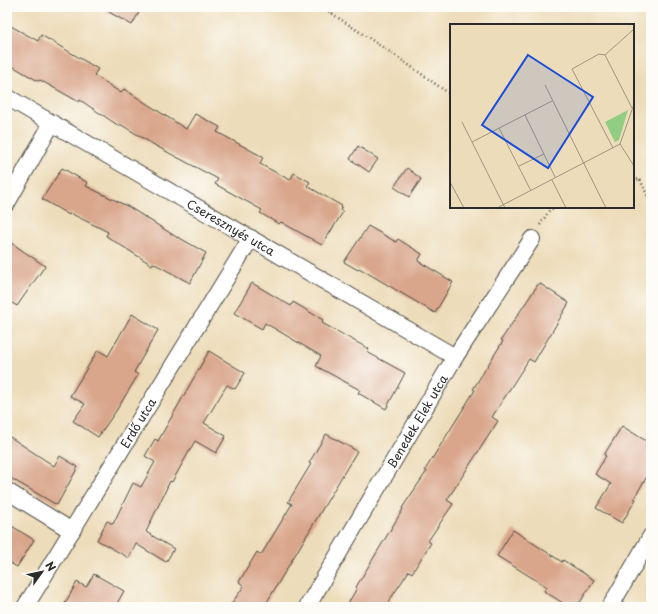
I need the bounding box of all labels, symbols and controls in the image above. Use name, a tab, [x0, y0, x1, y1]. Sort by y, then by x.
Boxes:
inset map	[450, 24, 634, 208]
street label: Cseresznyés utca	[184, 194, 279, 260]
street label: Benedek Elek utca	[382, 371, 452, 471]
street label: Erdő utca	[116, 394, 160, 451]
north arrow	[22, 552, 62, 592]
text: N	[41, 558, 60, 575]

